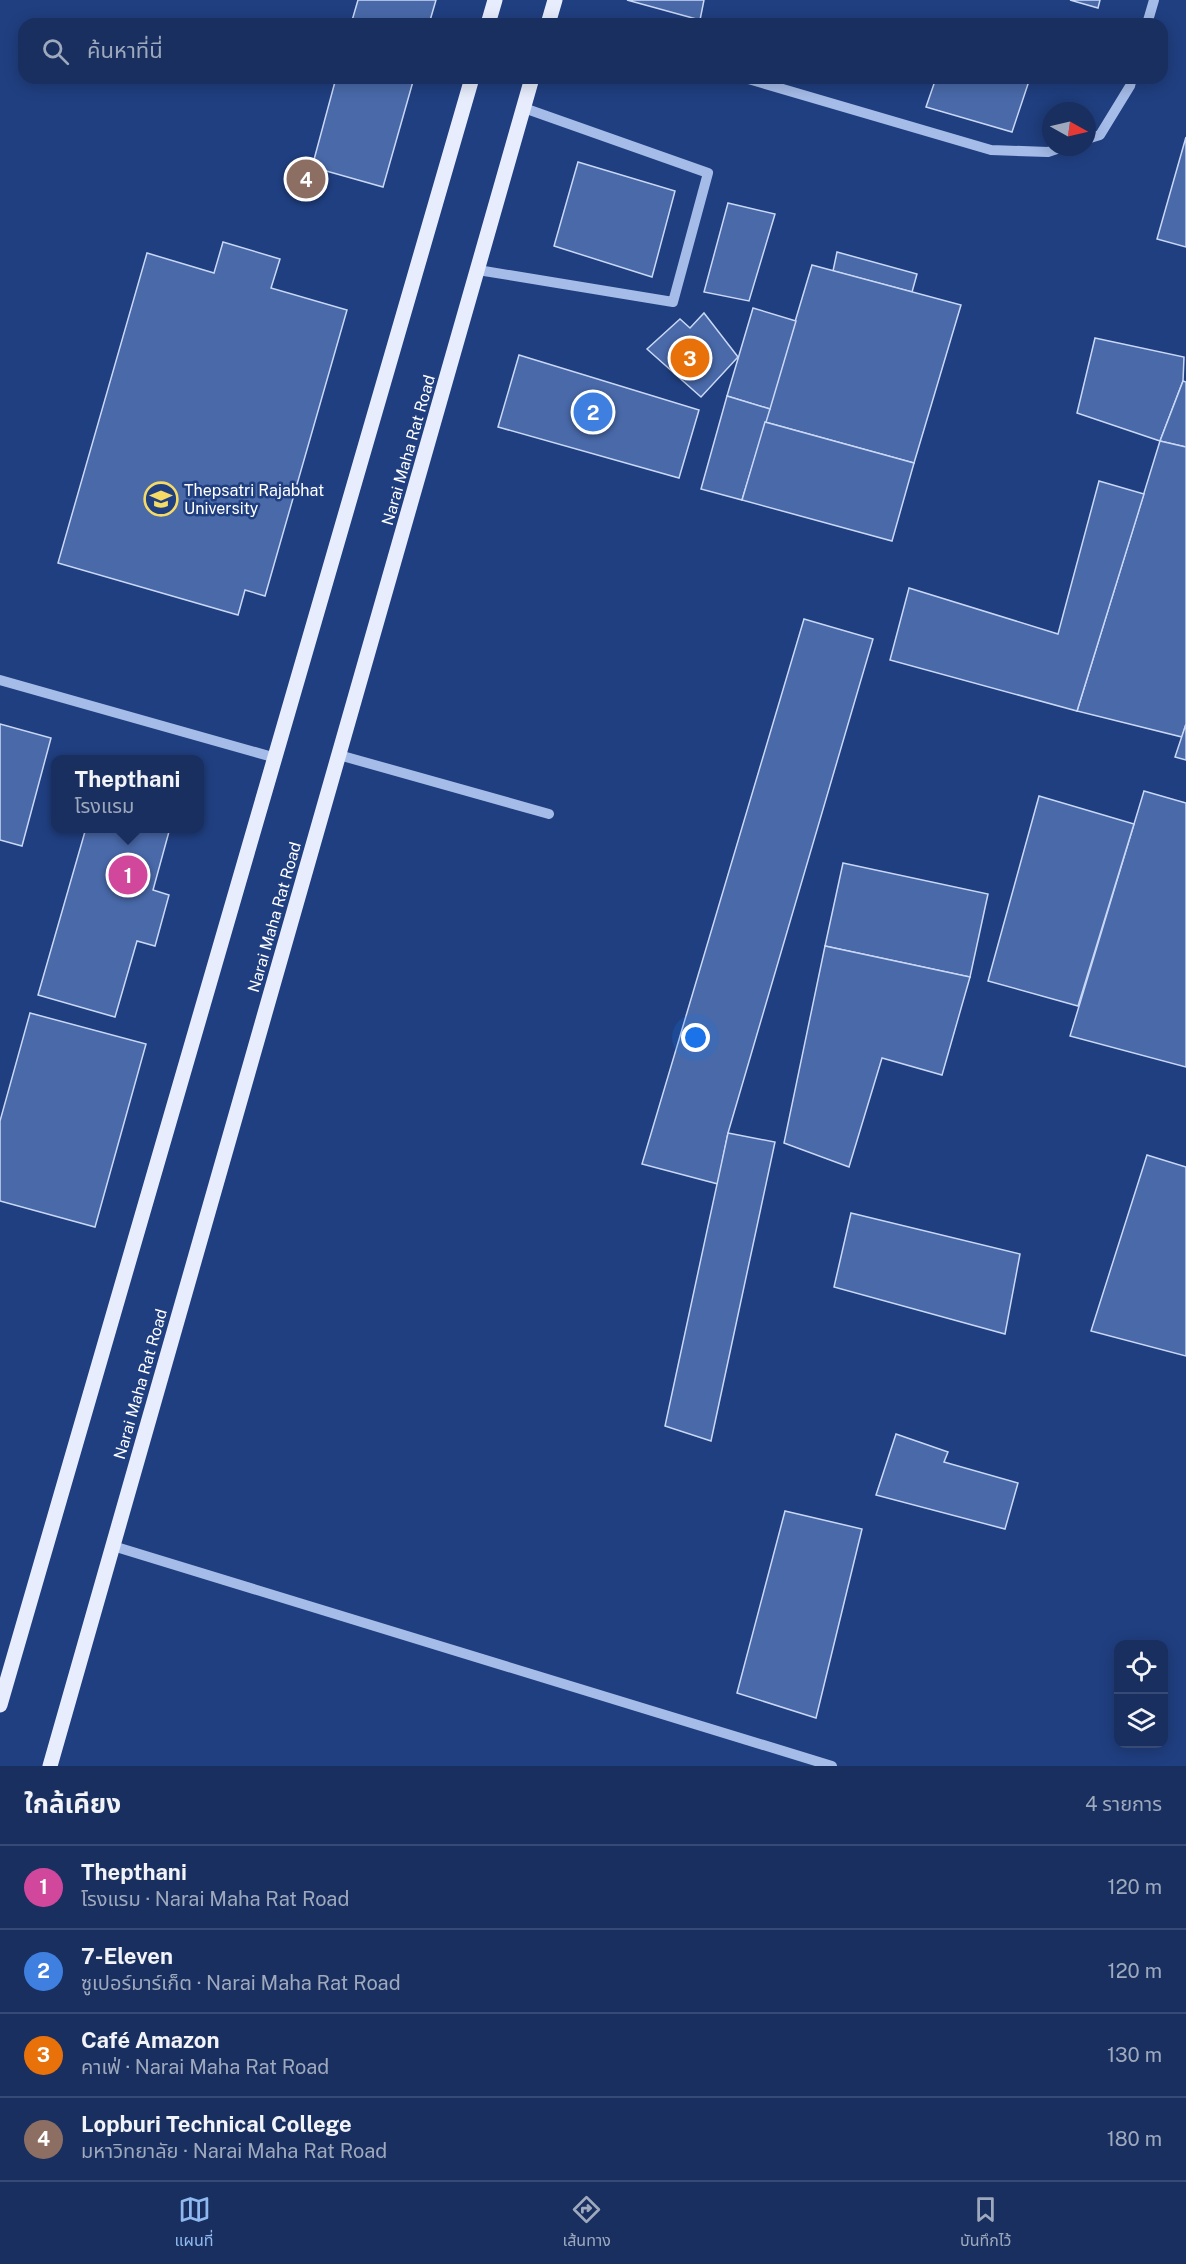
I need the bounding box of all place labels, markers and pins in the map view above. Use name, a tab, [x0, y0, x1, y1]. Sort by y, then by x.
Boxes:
pin: 4	[286, 156, 326, 201]
pin: 3	[670, 336, 710, 380]
pin: 2	[574, 390, 612, 434]
school or university icon: Thepsatri Rajabhat University	[143, 481, 179, 517]
place label: Thepsatri Rajabhat University	[184, 481, 324, 518]
pin: 1	[108, 852, 148, 898]

